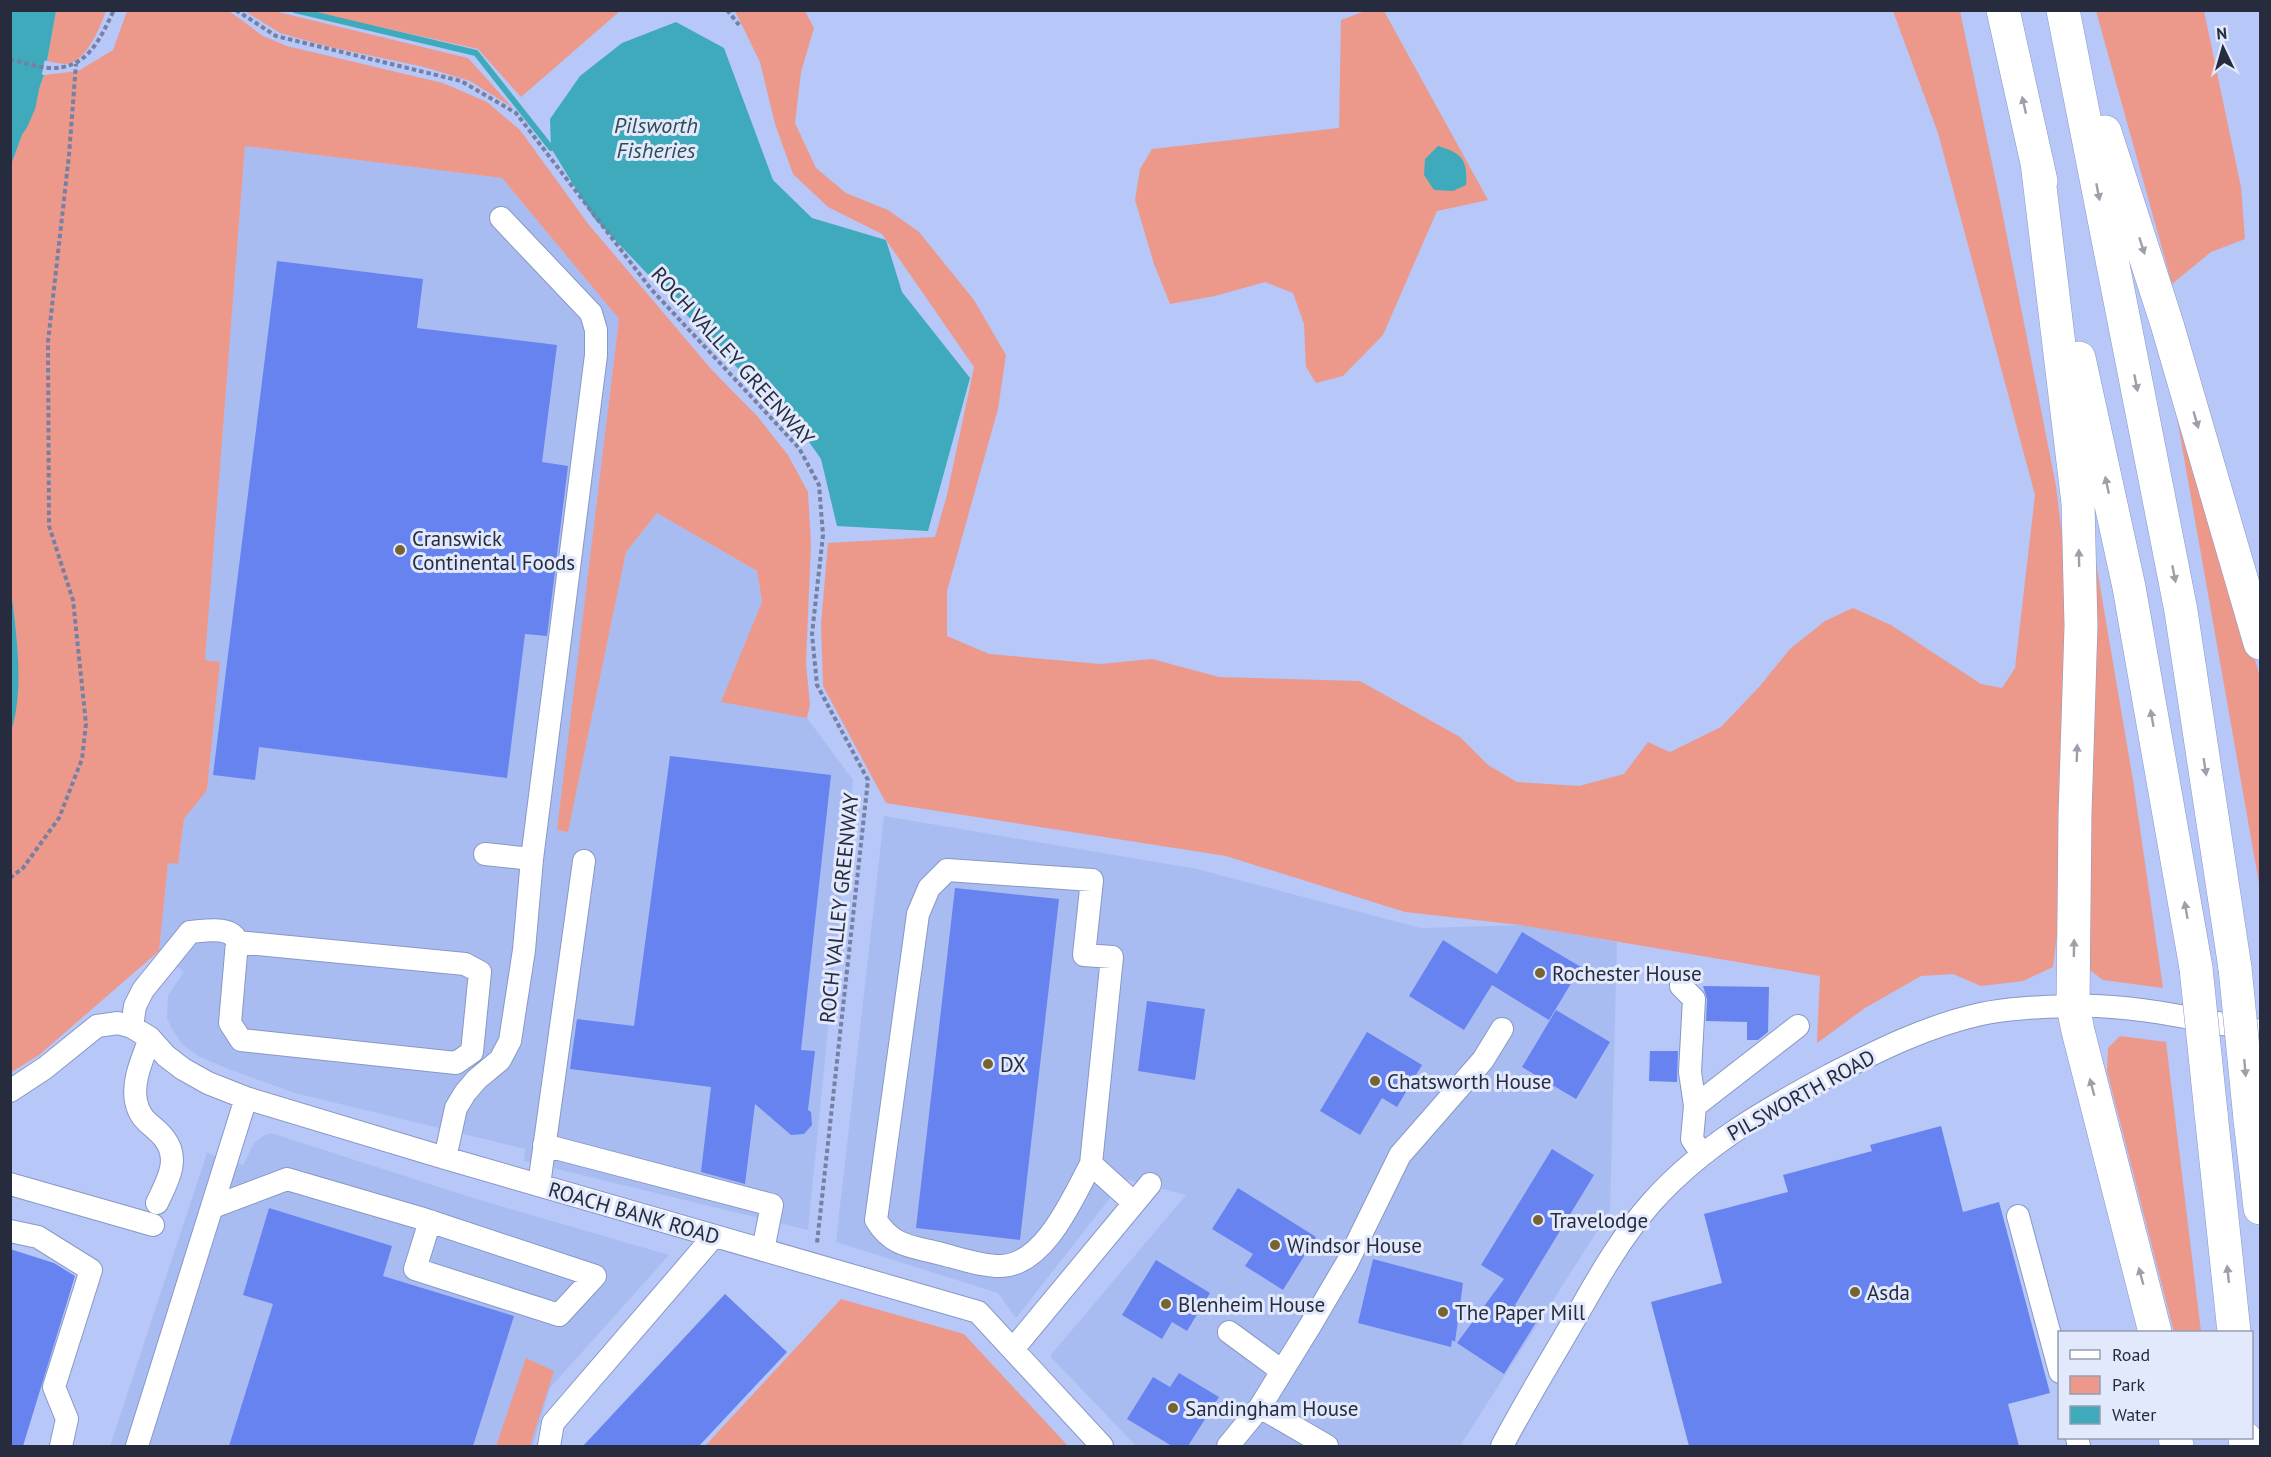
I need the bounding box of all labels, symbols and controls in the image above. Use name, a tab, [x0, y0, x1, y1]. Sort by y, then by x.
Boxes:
north arrow	[2193, 18, 2253, 78]
text: N	[2216, 23, 2228, 43]
one-way arrow	[2018, 95, 2028, 114]
water label: Pilsworth Fisheries	[614, 111, 698, 164]
one-way arrow	[2094, 182, 2103, 201]
one-way arrow	[2138, 237, 2147, 255]
street label: ROCH VALLEY GREENWAY	[646, 261, 821, 451]
one-way arrow	[2132, 374, 2141, 393]
one-way arrow	[2192, 411, 2201, 429]
one-way arrow	[2102, 475, 2111, 494]
place label: Cranswick Continental Foods	[412, 525, 575, 576]
marker: Cranswick Continental Foods	[393, 543, 407, 557]
one-way arrow	[2074, 548, 2084, 567]
one-way arrow	[2169, 565, 2179, 584]
one-way arrow	[2147, 708, 2156, 727]
one-way arrow	[2072, 743, 2082, 762]
one-way arrow	[2200, 757, 2209, 776]
street label: ROCH VALLEY GREENWAY	[813, 791, 865, 1024]
one-way arrow	[2181, 900, 2190, 919]
one-way arrow	[2069, 938, 2079, 957]
place label: Rochester House	[1552, 960, 1702, 987]
marker: Rochester House	[1533, 966, 1547, 980]
street label: PILSWORTH ROAD	[1722, 1043, 1880, 1147]
place label: DX	[1000, 1051, 1026, 1078]
marker: DX	[981, 1057, 995, 1071]
one-way arrow	[2240, 1058, 2250, 1077]
place label: Chatsworth House	[1387, 1068, 1552, 1095]
marker: Chatsworth House	[1368, 1074, 1382, 1088]
one-way arrow	[2087, 1078, 2097, 1096]
street label: ROACH BANK ROAD	[545, 1176, 723, 1250]
place label: Travelodge	[1550, 1207, 1648, 1234]
marker: Travelodge	[1531, 1213, 1545, 1227]
place label: Windsor House	[1287, 1232, 1422, 1259]
marker: Windsor House	[1268, 1238, 1282, 1252]
one-way arrow	[2223, 1265, 2233, 1284]
one-way arrow	[2136, 1267, 2146, 1285]
place label: Asda	[1867, 1279, 1910, 1306]
marker: Asda	[1848, 1285, 1862, 1299]
place label: Blenheim House	[1178, 1291, 1325, 1318]
marker: Blenheim House	[1159, 1297, 1173, 1311]
place label: The Paper Mill	[1455, 1299, 1585, 1326]
marker: The Paper Mill	[1436, 1305, 1450, 1319]
legend	[2058, 1331, 2253, 1439]
text: Road	[2112, 1343, 2150, 1366]
text: Park	[2112, 1373, 2145, 1396]
place label: Sandingham House	[1185, 1395, 1359, 1422]
marker: Sandingham House	[1166, 1401, 1180, 1415]
text: Water	[2112, 1403, 2156, 1426]

